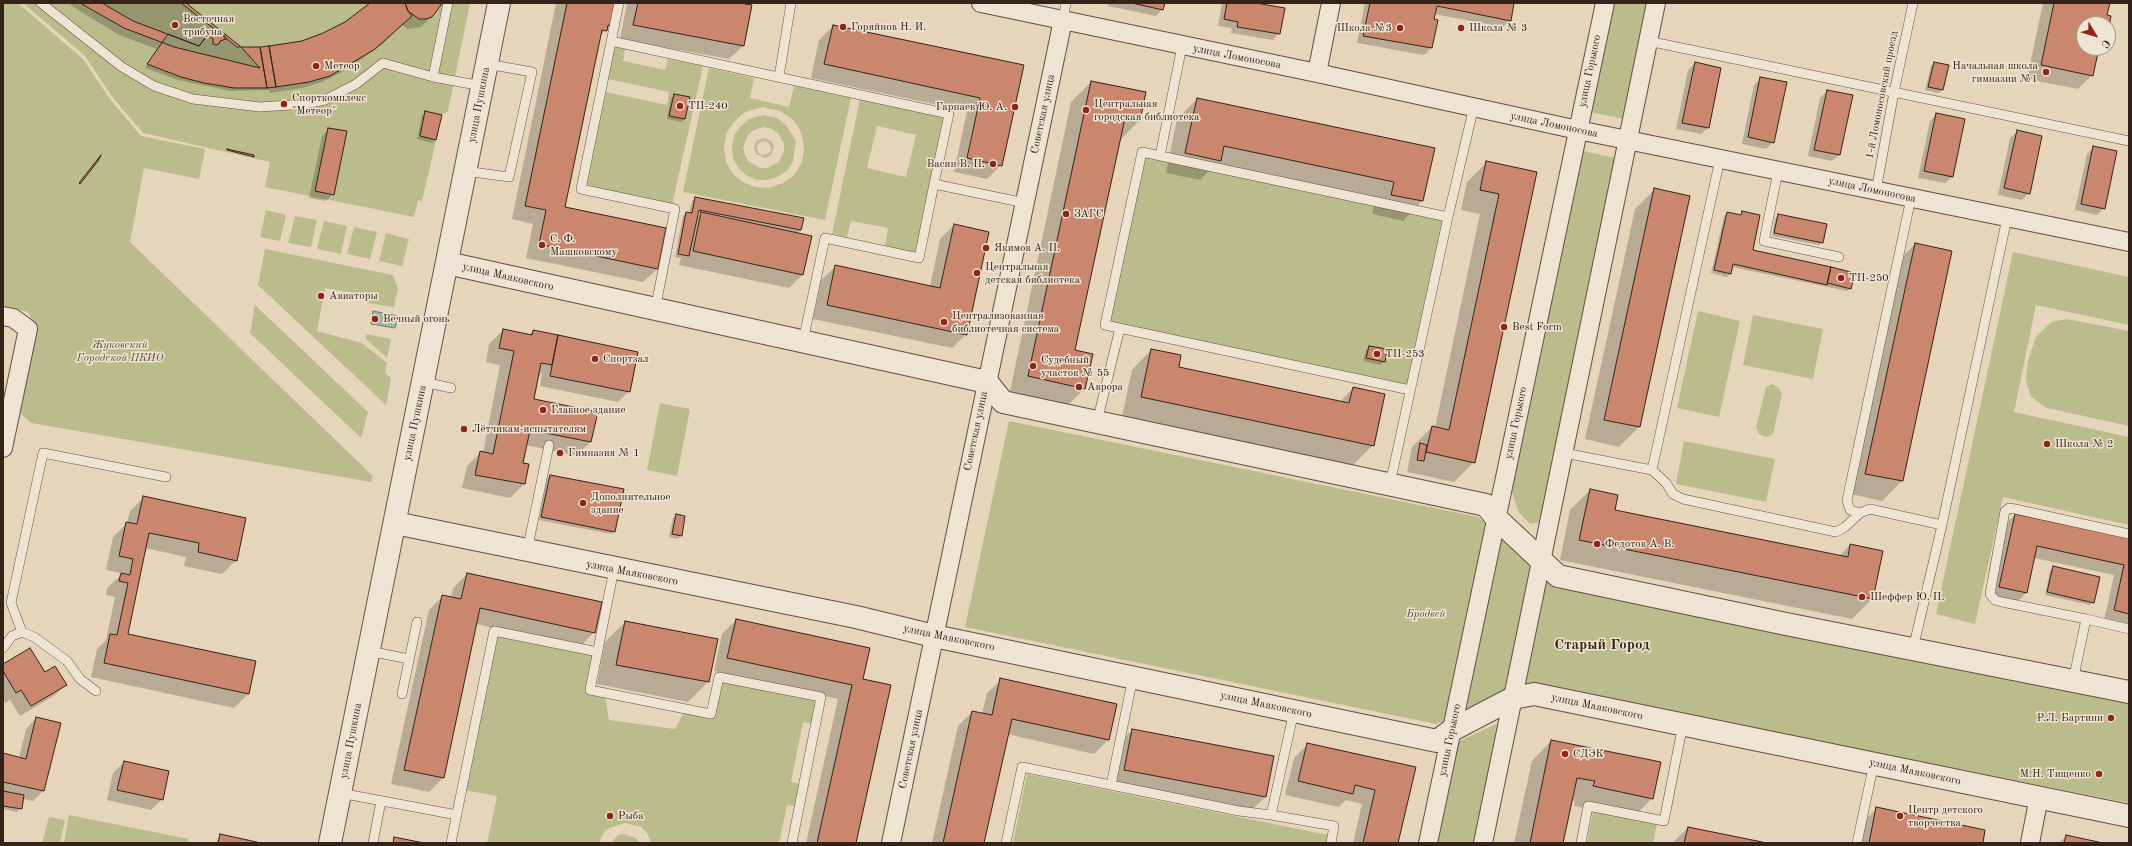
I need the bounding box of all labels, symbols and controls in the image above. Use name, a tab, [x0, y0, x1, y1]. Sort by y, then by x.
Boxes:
place label: Восточная трибуна	[183, 12, 234, 38]
north arrow	[2076, 16, 2116, 56]
marker: Восточная трибуна	[170, 20, 180, 30]
place label: Горяйнов Н. И.	[851, 20, 926, 34]
place label: Школа №3	[1337, 21, 1392, 35]
place label: Школа № 3	[1469, 21, 1527, 35]
marker: Горяйнов Н. И.	[838, 22, 848, 32]
marker: Школа №3	[1395, 23, 1405, 33]
marker: Школа № 3	[1456, 23, 1466, 33]
street label: 1-й Ломоносовский проезд	[1863, 30, 1901, 160]
street label: улица Горького	[1576, 33, 1604, 109]
text: С	[2098, 37, 2112, 49]
street label: улица Ломоносова	[1192, 42, 1282, 72]
place label: Метеор	[324, 59, 360, 73]
place label: Начальная школа гимназии №1	[1952, 59, 2038, 85]
marker: Метеор	[311, 61, 321, 71]
street label: улица Пушкина	[465, 66, 493, 144]
marker: Начальная школа гимназии №1	[2041, 67, 2051, 77]
street label: Советская улица	[1028, 73, 1058, 155]
place label: Спорткомплекс "Метеор"	[292, 91, 366, 117]
place label: Центральная городская библиотека	[1094, 97, 1199, 123]
marker: Спорткомплекс "Метеор"	[279, 99, 289, 109]
place label: ТП-240	[688, 99, 728, 113]
place label: Гарнаев Ю. А.	[936, 100, 1007, 114]
marker: ТП-240	[675, 101, 685, 111]
marker: Гарнаев Ю. А.	[1010, 102, 1020, 112]
marker: Центральная городская библиотека	[1081, 105, 1091, 115]
street label: улица Ломоносова	[1509, 109, 1599, 141]
place label: Васин В. П.	[927, 157, 985, 171]
marker: Васин В. П.	[988, 159, 998, 169]
street label: улица Ломоносова	[1827, 174, 1917, 206]
place label: ЗАГС	[1074, 207, 1103, 221]
marker: ЗАГС	[1061, 209, 1071, 219]
place label: С. Ф. Машковскому	[550, 232, 617, 258]
marker: С. Ф. Машковскому	[537, 240, 547, 250]
place label: Якимов А. П.	[994, 241, 1060, 255]
marker: Якимов А. П.	[981, 243, 991, 253]
street label: улица Маяковского	[461, 260, 555, 294]
place label: Центральная детская библиотека	[985, 260, 1080, 286]
marker: Центральная детская библиотека	[972, 268, 982, 278]
place label: ТП-250	[1849, 271, 1889, 285]
marker: ТП-250	[1836, 273, 1846, 283]
place label: Авиаторы	[329, 289, 378, 303]
marker: Авиаторы	[316, 291, 326, 301]
place label: Централизованная библиотечная система	[952, 309, 1059, 335]
place label: Вечный огонь	[383, 312, 450, 326]
marker: Вечный огонь	[370, 314, 380, 324]
marker: Централизованная библиотечная система	[939, 317, 949, 327]
place label: Best Form	[1512, 320, 1562, 334]
marker: Best Form	[1499, 322, 1509, 332]
park label: Жуковский Городской ПКИО	[77, 338, 163, 364]
place label: ТП-253	[1385, 347, 1425, 361]
marker: ТП-253	[1372, 349, 1382, 359]
place label: Спортзал	[603, 352, 648, 366]
place label: Судебный участок № 55	[1041, 353, 1109, 379]
marker: Спортзал	[590, 354, 600, 364]
marker: Судебный участок № 55	[1028, 361, 1038, 371]
place label: Аврора	[1087, 380, 1123, 394]
marker: Аврора	[1074, 382, 1084, 392]
street label: улица Пушкина	[401, 384, 429, 462]
street label: улица Горького	[1502, 385, 1530, 461]
street label: Советская улица	[961, 390, 991, 472]
place label: Главное здание	[551, 403, 626, 417]
marker: Главное здание	[538, 405, 548, 415]
place label: Лётчикам-испытателям	[472, 422, 586, 436]
marker: Лётчикам-испытателям	[459, 424, 469, 434]
place label: Школа № 2	[2055, 437, 2113, 451]
marker: Школа № 2	[2042, 439, 2052, 449]
place label: Гимназия № 1	[568, 446, 640, 460]
marker: Гимназия № 1	[555, 448, 565, 458]
place label: Дополнительное здание	[591, 490, 670, 516]
marker: Дополнительное здание	[578, 498, 588, 508]
place label: Федотов А. В.	[1605, 537, 1674, 551]
marker: Федотов А. В.	[1592, 539, 1602, 549]
street label: улица Маяковского	[585, 558, 679, 588]
place label: Шеффер Ю. П.	[1870, 590, 1945, 604]
marker: Шеффер Ю. П.	[1857, 592, 1867, 602]
park label: Бродвей	[1406, 607, 1446, 621]
street label: улица Маяковского	[902, 622, 996, 654]
district label: Старый Город	[1554, 636, 1650, 654]
street label: улица Маяковского	[1219, 689, 1313, 721]
street label: улица Маяковского	[1550, 691, 1644, 723]
street label: улица Пушкина	[337, 702, 365, 780]
street label: улица Горького	[1436, 702, 1464, 778]
street label: Советская улица	[896, 708, 926, 790]
place label: Р.Л. Бартини	[2037, 711, 2103, 725]
marker: Р.Л. Бартини	[2106, 713, 2116, 723]
place label: СДЭК	[1573, 747, 1604, 761]
marker: СДЭК	[1560, 749, 1570, 759]
street label: улица Маяковского	[1868, 756, 1962, 788]
place label: М.Н. Тищенко	[2020, 767, 2091, 781]
marker: М.Н. Тищенко	[2094, 769, 2104, 779]
place label: Центр детского творчества	[1908, 803, 1983, 829]
place label: Рыба	[618, 809, 644, 823]
marker: Рыба	[605, 811, 615, 821]
marker: Центр детского творчества	[1895, 811, 1905, 821]

